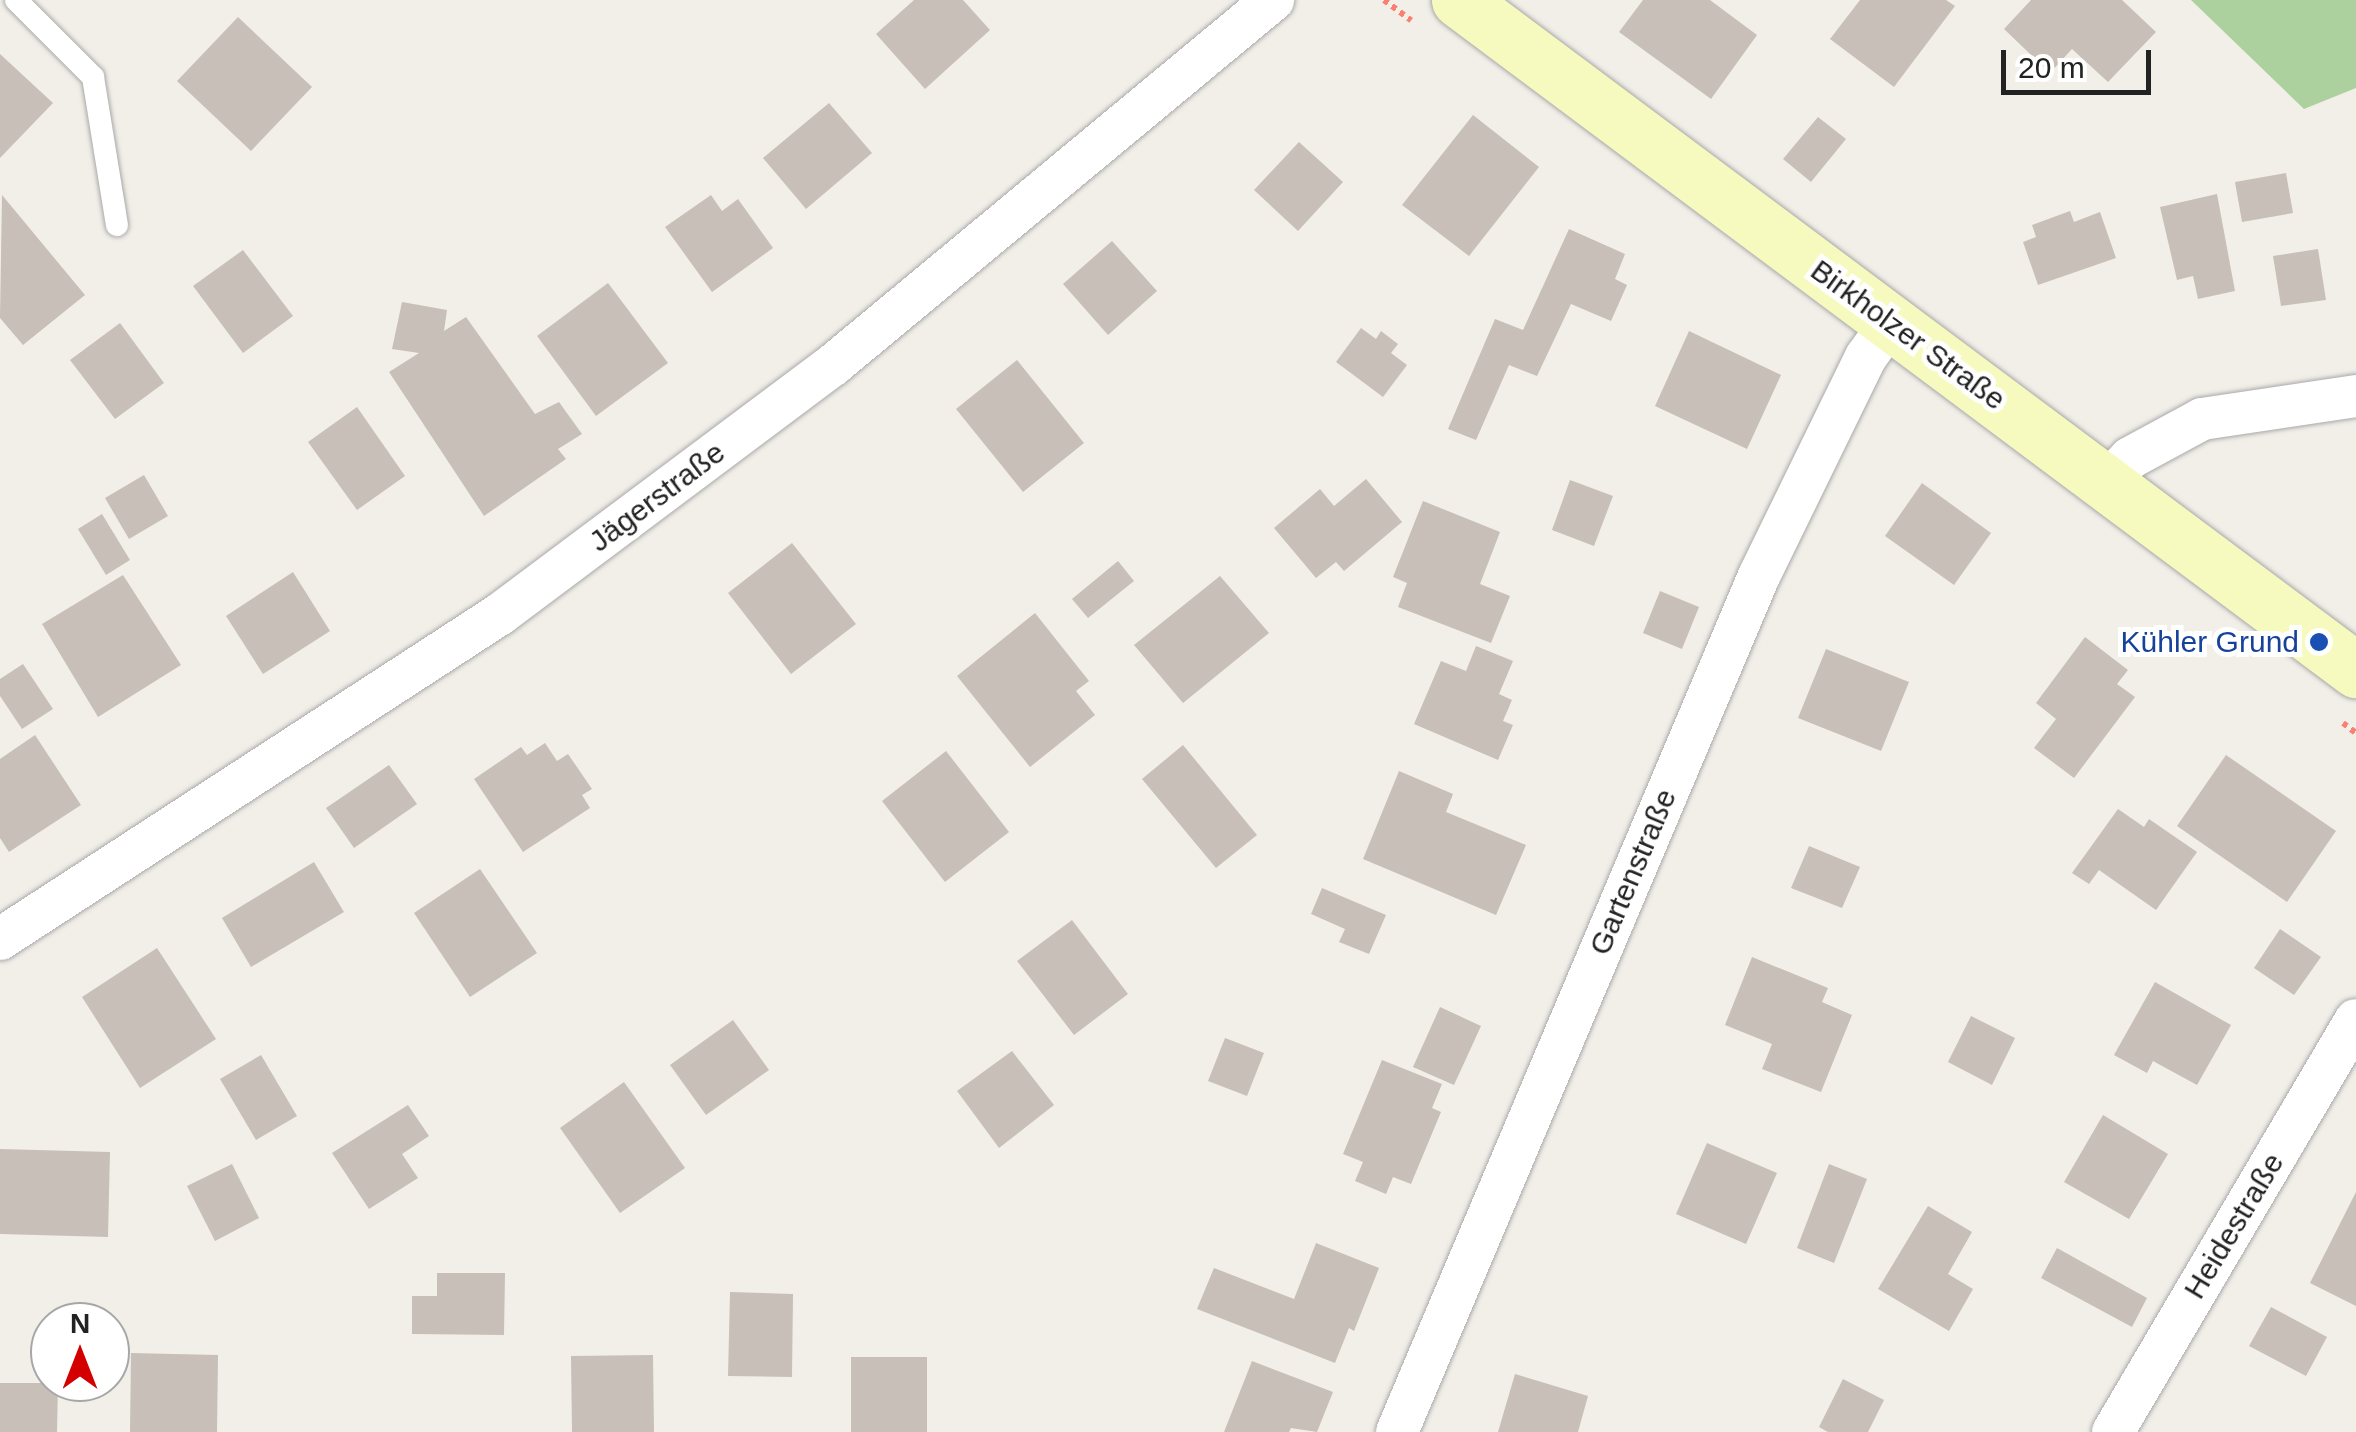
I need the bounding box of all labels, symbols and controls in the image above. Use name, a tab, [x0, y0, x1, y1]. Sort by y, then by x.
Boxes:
scale bar	[2006, 30, 2156, 92]
text: 20 m	[2018, 51, 2085, 84]
street label: Birkholzer Straße	[1804, 252, 2012, 418]
street label: Jägerstraße	[582, 434, 732, 560]
place label: Kühler Grund	[2121, 624, 2299, 660]
marker: Kühler Grund	[2308, 631, 2330, 653]
street label: Gartenstraße	[1582, 784, 1684, 960]
street label: Heidestraße	[2176, 1147, 2292, 1305]
north arrow	[30, 1302, 130, 1402]
text: N	[70, 1308, 90, 1339]

